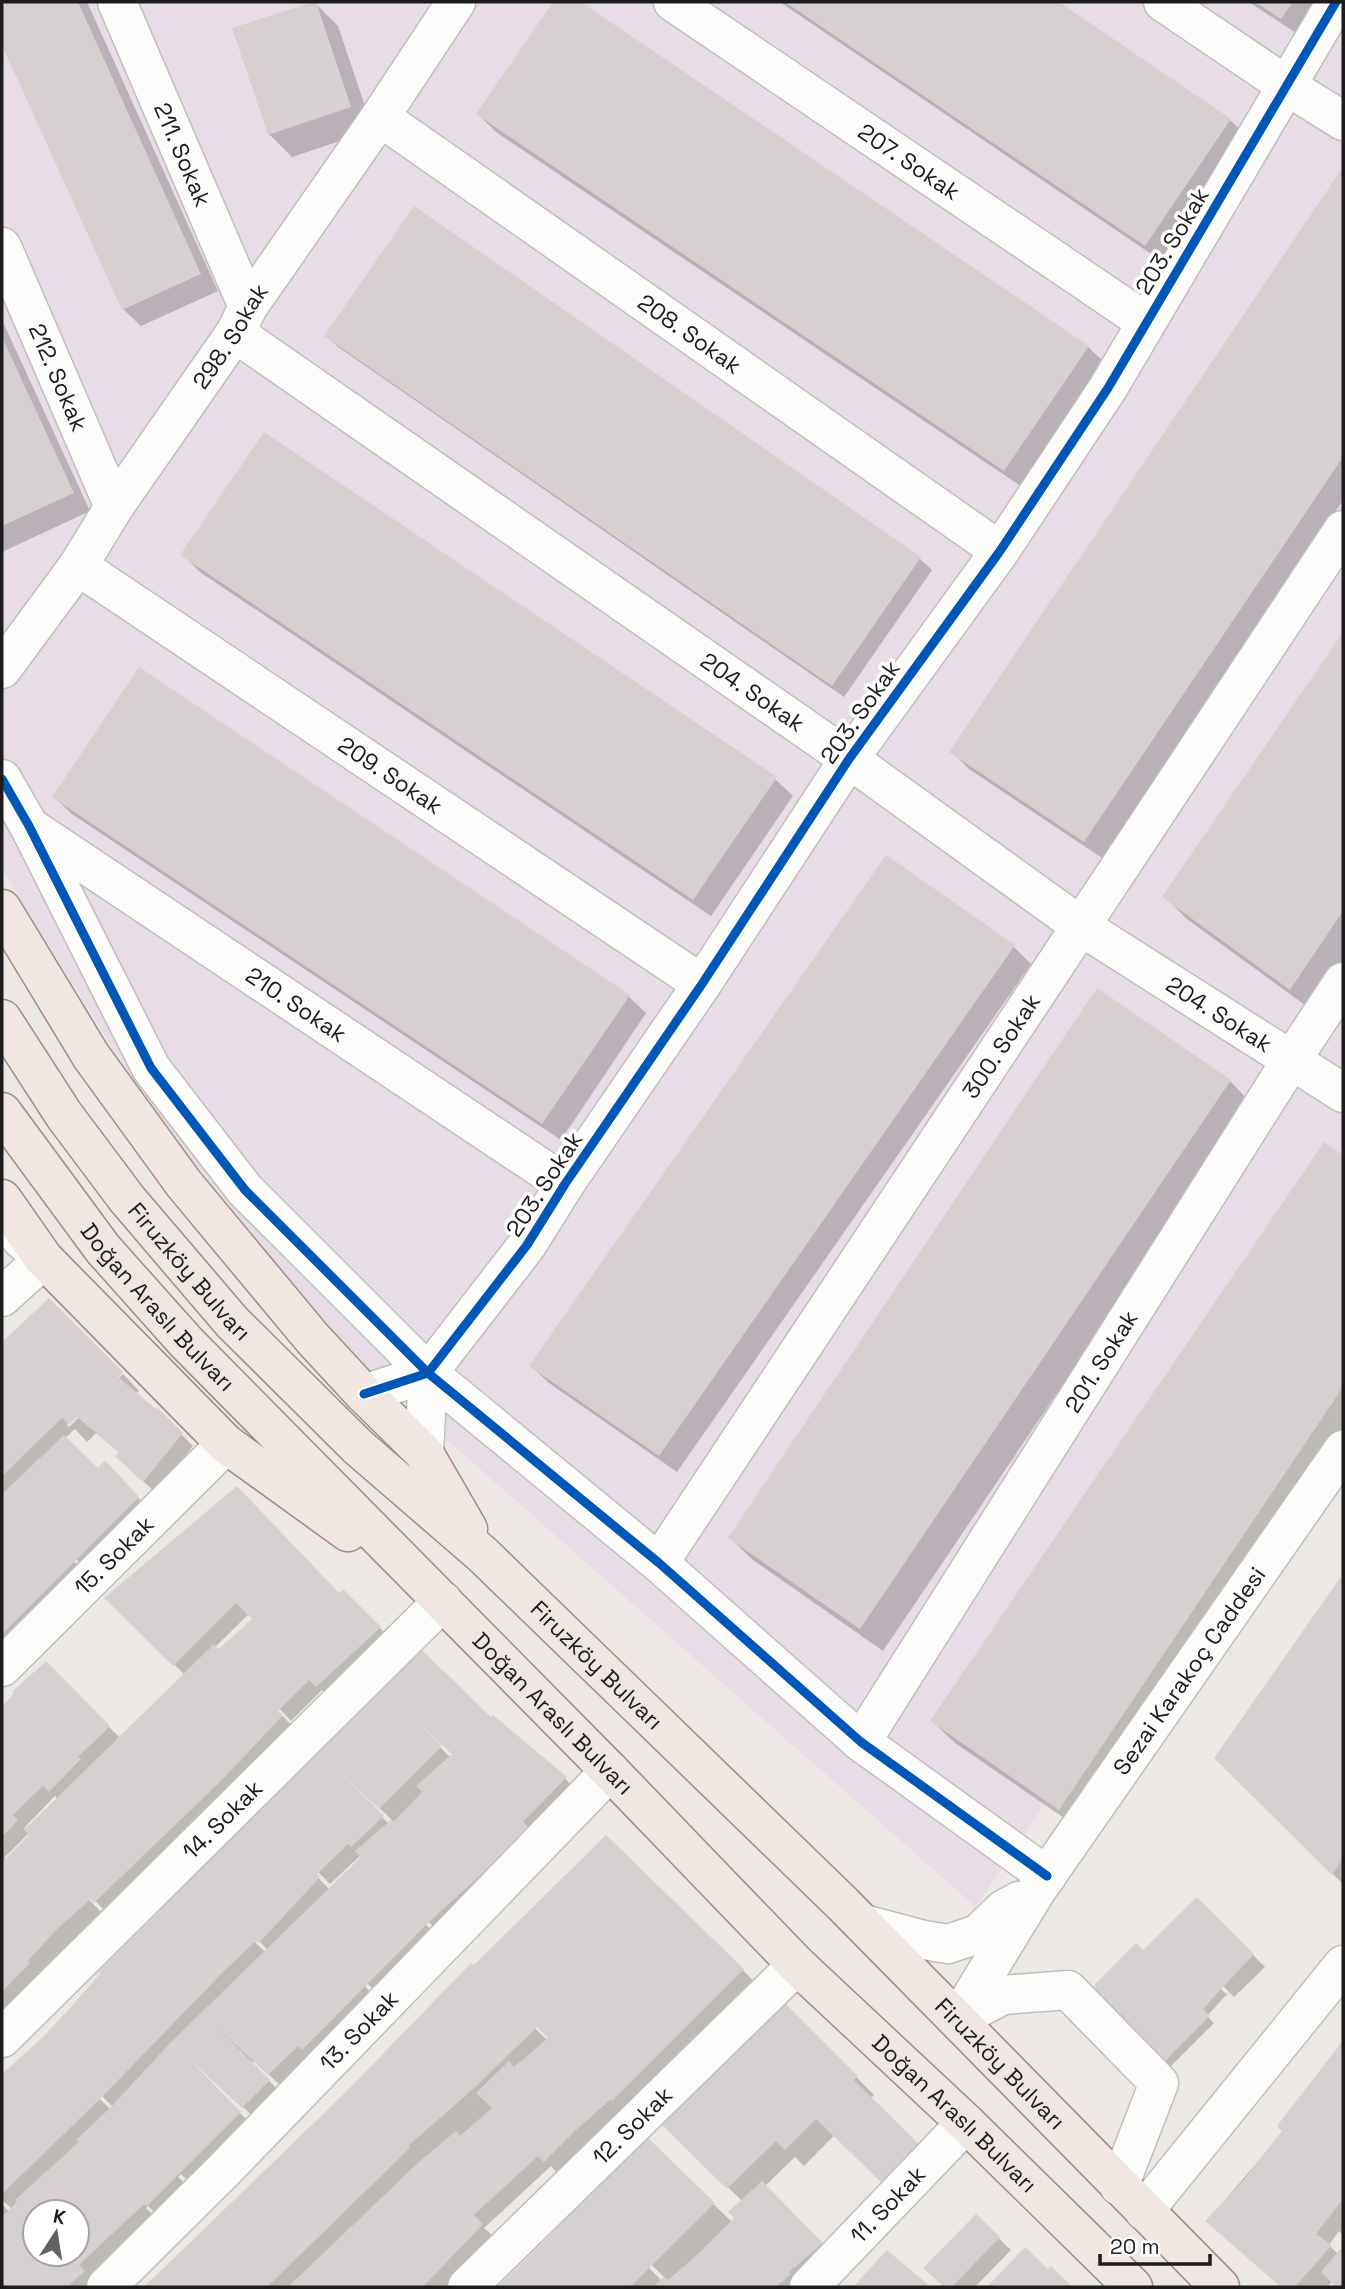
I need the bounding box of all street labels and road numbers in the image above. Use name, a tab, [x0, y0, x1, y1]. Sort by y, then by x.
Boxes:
street label: 211. Sokak	[147, 98, 218, 211]
street label: 207. Sokak	[852, 117, 966, 207]
street label: 203. Sokak	[1128, 182, 1216, 300]
street label: 298. Sokak	[186, 277, 275, 395]
street label: 208. Sokak	[632, 287, 747, 380]
street label: 212. Sokak	[22, 319, 95, 436]
street label: 204. Sokak	[695, 646, 810, 739]
street label: 203. Sokak	[813, 654, 907, 770]
street label: 209. Sokak	[332, 730, 448, 821]
street label: 210. Sokak	[240, 960, 352, 1049]
street label: 204. Sokak	[1160, 969, 1278, 1059]
street label: 300. Sokak	[956, 988, 1047, 1104]
street label: 203. Sokak	[499, 1126, 589, 1242]
street label: Firuzköy Bulvarı	[121, 1196, 257, 1347]
street label: Doğan Araslı Bulvarı	[74, 1217, 241, 1398]
street label: 201. Sokak	[1058, 1305, 1145, 1418]
street label: 15. Sokak	[68, 1509, 160, 1602]
street label: Sezai Karakoç Caddesi	[1106, 1561, 1272, 1781]
street label: Firuzköy Bulvarı	[524, 1594, 669, 1736]
street label: Doğan Araslı Bulvarı	[466, 1626, 640, 1801]
street label: 14. Sokak	[176, 1774, 269, 1866]
street label: 13. Sokak	[313, 1984, 405, 2077]
street label: Firuzköy Bulvarı	[929, 1991, 1072, 2136]
street label: Doğan Araslı Bulvarı	[866, 2028, 1043, 2199]
street label: 12. Sokak	[586, 2080, 679, 2172]
street label: 11. Sokak	[844, 2159, 932, 2250]

